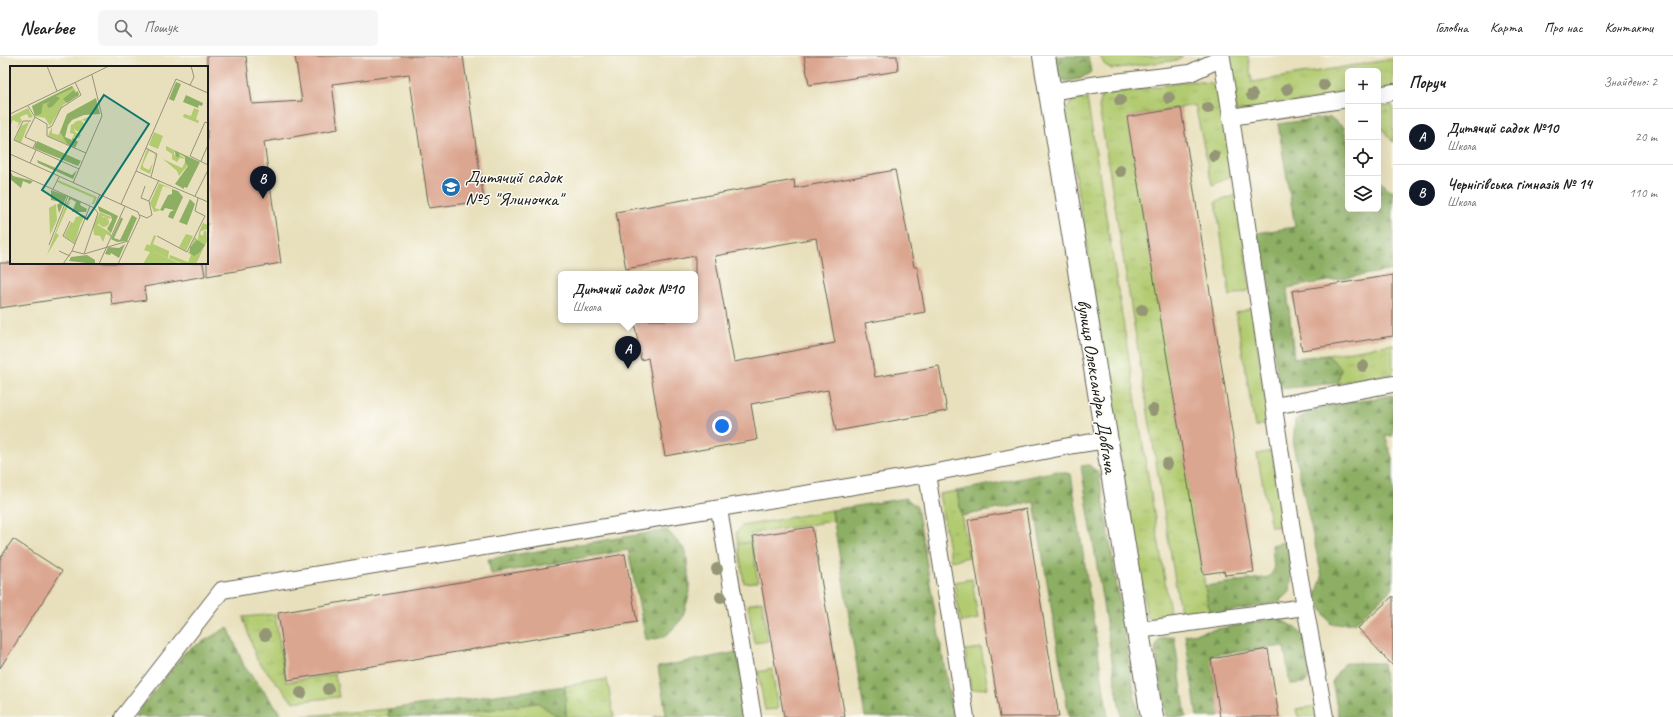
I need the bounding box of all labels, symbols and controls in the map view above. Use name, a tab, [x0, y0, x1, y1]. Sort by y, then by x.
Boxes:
search box	[98, 10, 378, 46]
text: Nearbee	[20, 16, 74, 40]
icon: search	[112, 17, 134, 39]
text: Пошук	[144, 18, 178, 37]
text: Головна	[1435, 19, 1468, 36]
text: Карта	[1490, 19, 1522, 36]
text: Про нас	[1544, 19, 1583, 36]
text: Контакти	[1605, 19, 1653, 36]
inset map	[10, 66, 208, 264]
map controls	[1345, 68, 1381, 212]
button: +	[1345, 68, 1381, 104]
text: Поруч	[1409, 72, 1445, 93]
text: Знайдено: 2	[1603, 74, 1657, 90]
button: −	[1345, 104, 1381, 140]
text: Дитячий садок №10	[1447, 119, 1558, 138]
text: A	[1419, 129, 1425, 145]
text: 20 m	[1635, 129, 1657, 145]
text: Школа	[1447, 138, 1476, 154]
button: locate	[1345, 140, 1381, 176]
place label: Дитячий садок №5 "Ялиночка"	[465, 165, 566, 211]
pin: B	[250, 166, 276, 199]
text: Чернігівська гімназія № 14	[1447, 175, 1592, 194]
school or university icon: Дитячий садок №5 "Ялиночка"	[440, 176, 462, 198]
button: layers	[1345, 176, 1381, 212]
text: B	[1419, 185, 1425, 201]
text: 110 m	[1629, 185, 1657, 201]
text: Школа	[1447, 194, 1476, 210]
popup	[558, 271, 698, 323]
text: Дитячий садок №10	[572, 280, 684, 299]
street label: вулиця Олександра Довгача	[1071, 298, 1123, 477]
text: Школа	[572, 299, 601, 315]
pin: A	[615, 336, 641, 369]
your location	[712, 416, 732, 436]

